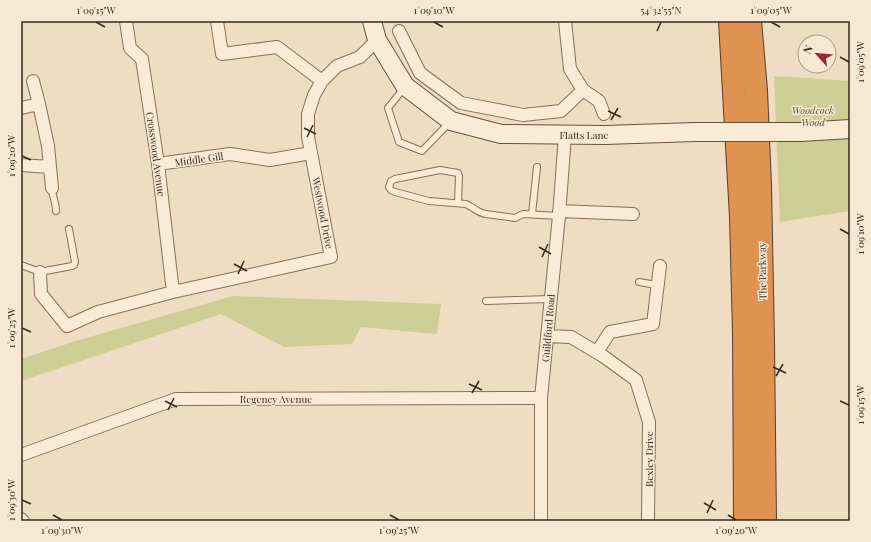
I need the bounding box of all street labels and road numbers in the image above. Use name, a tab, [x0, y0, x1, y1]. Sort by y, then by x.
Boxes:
street label: Crosswood Avenue	[143, 111, 169, 197]
street label: Flatts Lane	[560, 128, 609, 142]
street label: Middle Gill	[174, 149, 224, 169]
street label: Westwood Drive	[309, 175, 337, 250]
street label: The Parkway	[754, 242, 770, 300]
street label: Guildford Road	[538, 293, 558, 363]
street label: Regency Avenue	[240, 392, 312, 406]
street label: Bexley Drive	[642, 431, 656, 487]

